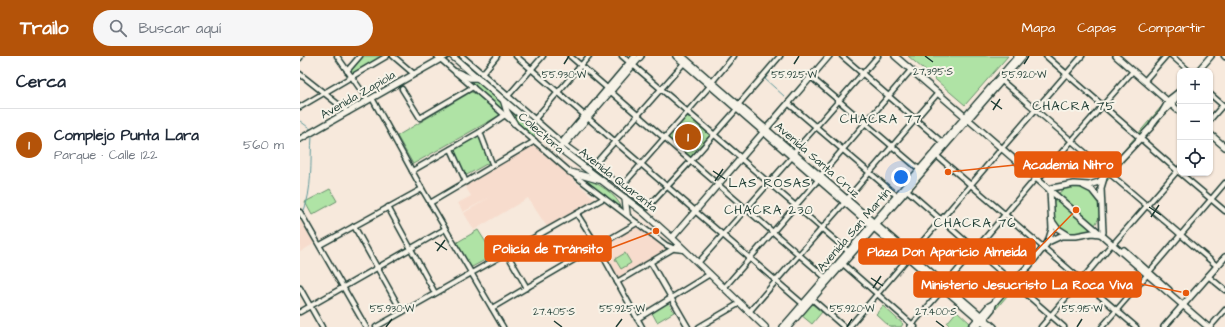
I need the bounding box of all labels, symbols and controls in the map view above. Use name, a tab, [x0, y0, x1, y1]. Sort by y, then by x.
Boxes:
search box	[93, 10, 373, 46]
text: Trailo	[20, 15, 69, 42]
icon: search	[107, 17, 129, 39]
text: Buscar aquí	[139, 18, 221, 39]
text: Mapa	[1022, 18, 1055, 38]
text: Capas	[1077, 18, 1116, 38]
text: Compartir	[1138, 18, 1205, 38]
text: 27.395°S	[913, 65, 953, 79]
street label: Avenida Zapiola	[317, 67, 399, 123]
text: 55.930°W	[542, 68, 587, 82]
text: 55.925°W	[771, 68, 817, 82]
text: 55.920°W	[1002, 68, 1047, 82]
map controls	[1177, 68, 1213, 176]
button: +	[1177, 68, 1213, 104]
text: Cerca	[16, 70, 66, 94]
district label: CHACRA 75	[1032, 97, 1116, 115]
button: −	[1177, 104, 1213, 140]
street label: Colectora	[514, 108, 568, 158]
district label: CHACRA 77	[840, 110, 922, 128]
street label: Avenida Santa Cruz	[771, 118, 863, 202]
pin: 1	[675, 122, 701, 152]
text: Complejo Punta Lara	[54, 125, 199, 146]
text: 1	[28, 136, 30, 154]
text: 560 m	[243, 136, 284, 154]
button: locate	[1177, 140, 1213, 176]
street label: Avenida Quaranta	[575, 144, 661, 216]
text: Parque · Calle 122	[54, 146, 157, 164]
callout: Academia Nitro	[1015, 152, 1121, 177]
text: Academia Nitro	[1023, 156, 1114, 174]
your location	[891, 167, 911, 187]
district label: LAS ROSAS	[729, 174, 811, 192]
street label: Avenida San Martín	[813, 185, 895, 275]
district label: CHACRA 230	[724, 201, 814, 219]
district label: CHACRA 76	[934, 214, 1016, 232]
callout: Policía de Tránsito	[485, 236, 611, 261]
callout: Plaza Don Aparicio Almeida	[859, 239, 1035, 264]
text: Policía de Tránsito	[493, 240, 604, 258]
text: Plaza Don Aparicio Almeida	[867, 243, 1027, 262]
callout: Ministerio Jesucristo La Roca Viva	[914, 272, 1141, 297]
text: Ministerio Jesucristo La Roca Viva	[921, 276, 1133, 294]
text: 55.930°W	[370, 302, 415, 316]
text: 55.925°W	[599, 302, 645, 316]
text: 55.920°W	[830, 302, 875, 316]
text: 55.915°W	[1061, 302, 1103, 316]
text: 27.405°S	[533, 305, 576, 319]
text: 27.400°S	[915, 305, 957, 319]

